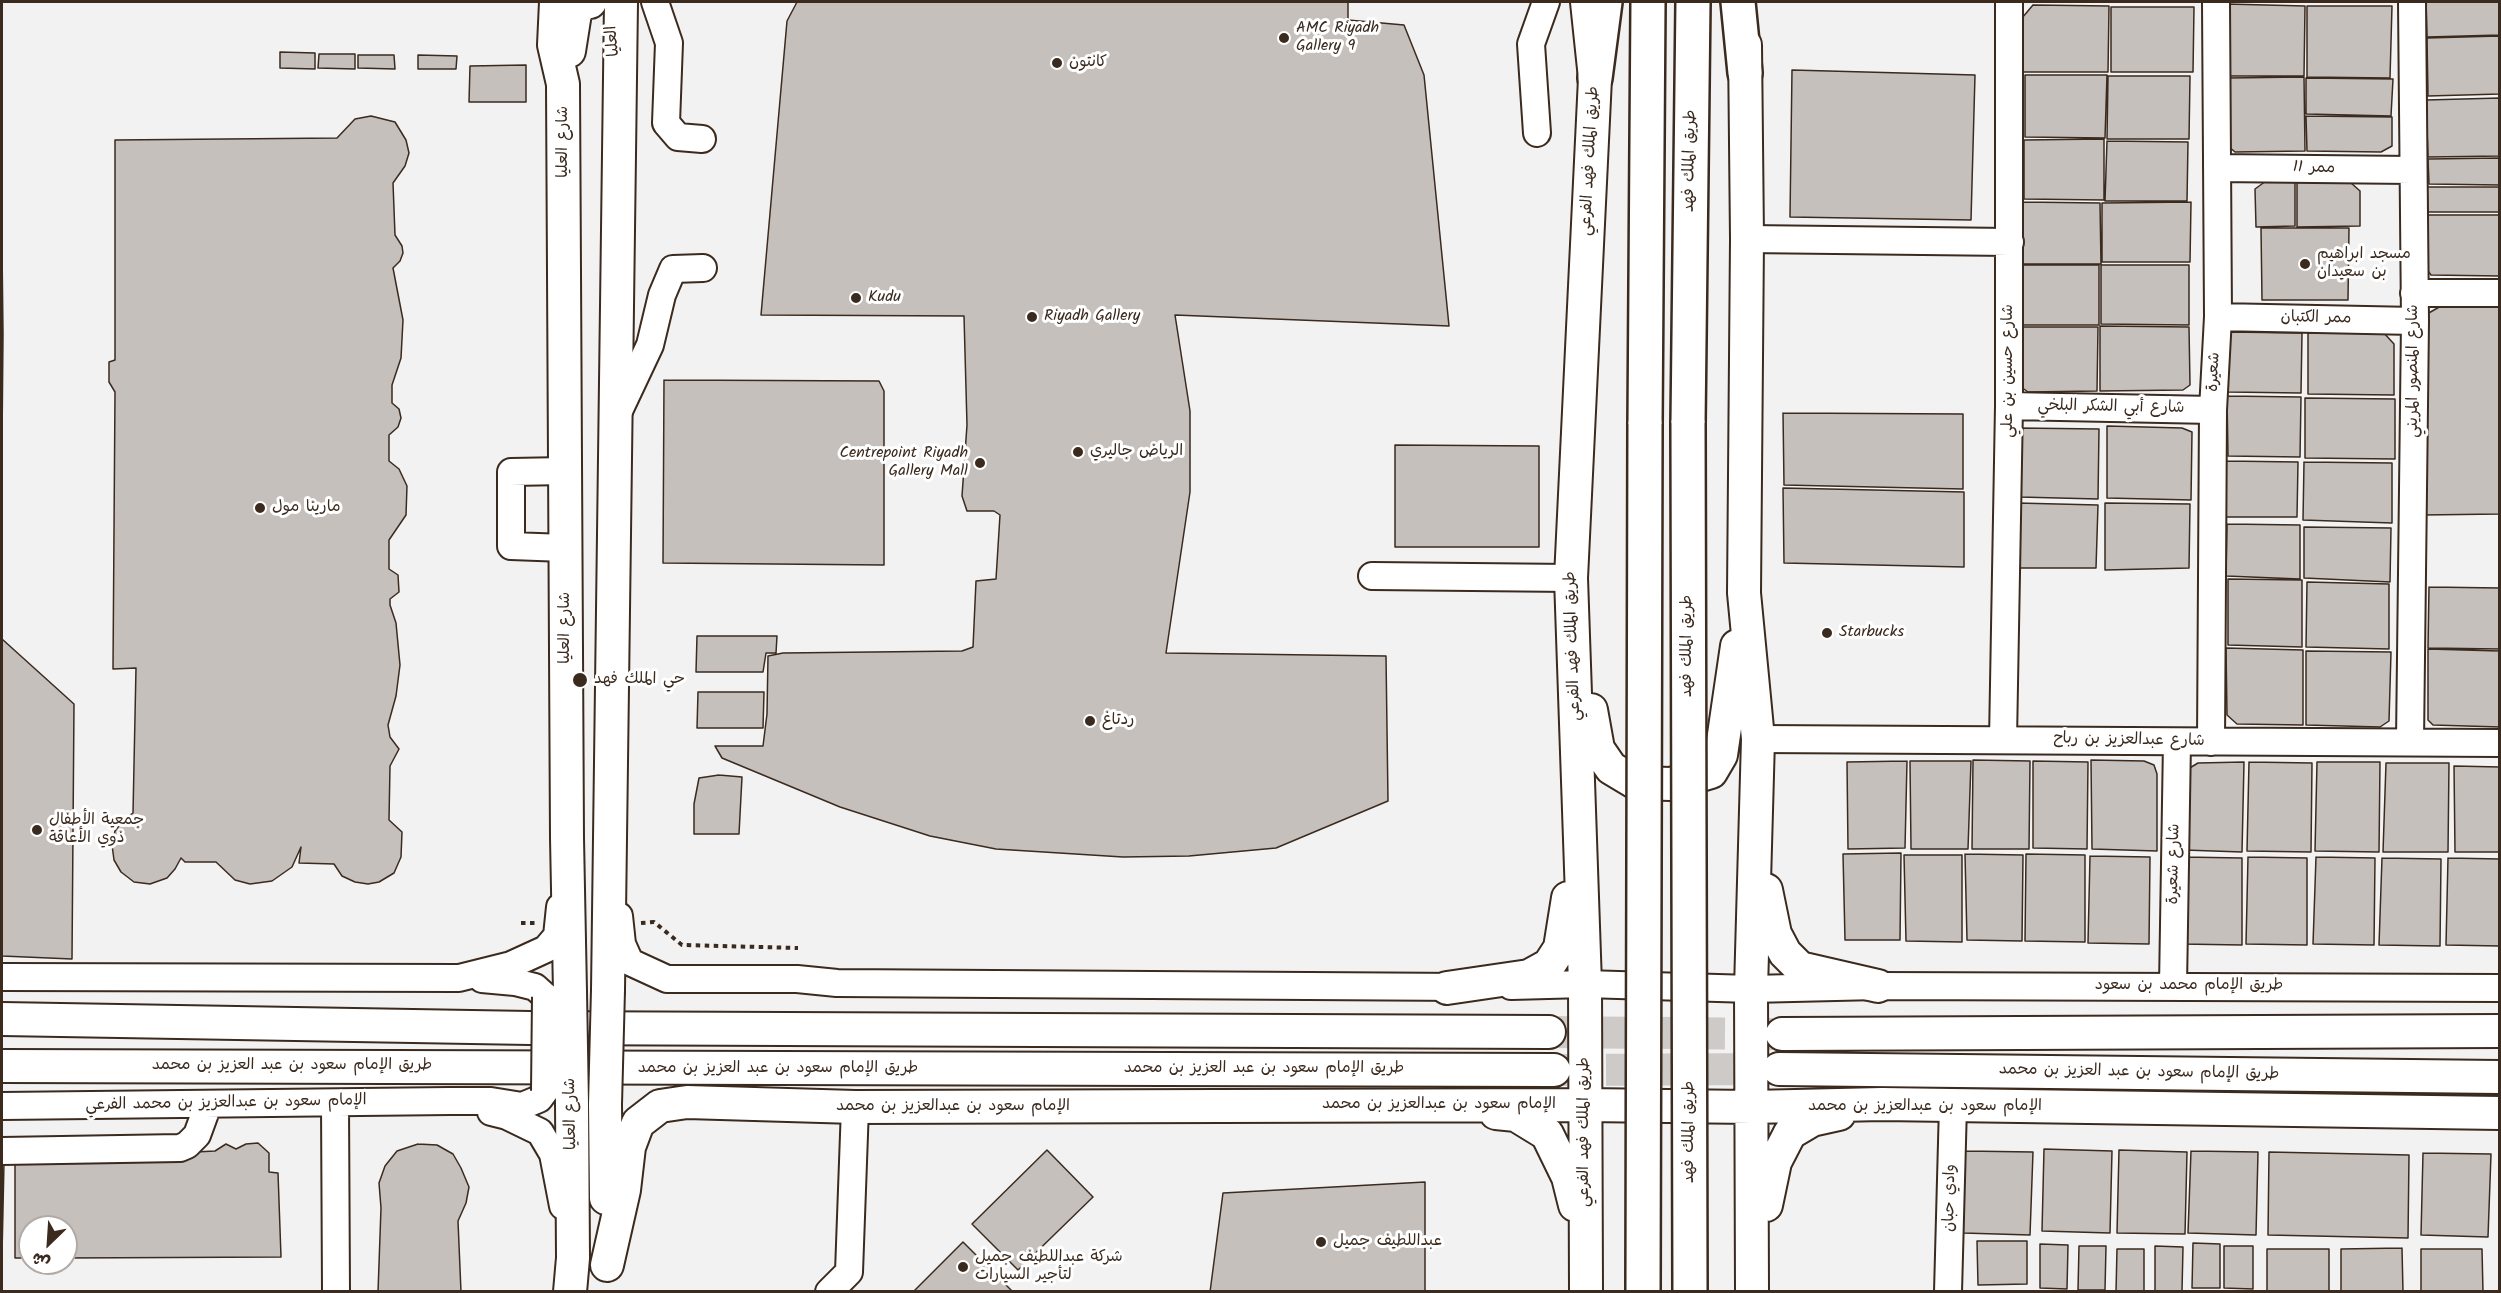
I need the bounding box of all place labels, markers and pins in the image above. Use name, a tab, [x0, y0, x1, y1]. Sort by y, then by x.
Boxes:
place label: AMC Riyadh Gallery 9	[1296, 19, 1379, 57]
marker: AMC Riyadh Gallery 9	[1277, 31, 1291, 45]
place label: كانتون	[1069, 53, 1107, 73]
marker: كانتون	[1050, 56, 1064, 70]
place label: مسجد ابراهيم بن سعيدان	[2317, 245, 2411, 283]
marker: مسجد ابراهيم بن سعيدان	[2298, 257, 2312, 271]
place label: Kudu	[868, 288, 901, 308]
marker: Kudu	[849, 291, 863, 305]
place label: Riyadh Gallery	[1044, 307, 1140, 327]
marker: Riyadh Gallery	[1025, 310, 1039, 324]
place label: الرياض جاليري	[1090, 442, 1183, 462]
place label: Centrepoint Riyadh Gallery Mall	[839, 444, 968, 482]
marker: الرياض جاليري	[1071, 445, 1085, 459]
marker: Centrepoint Riyadh Gallery Mall	[973, 456, 987, 470]
place label: مارينا مول	[272, 498, 341, 518]
marker: مارينا مول	[253, 501, 267, 515]
place label: Starbucks	[1839, 623, 1904, 643]
marker: Starbucks	[1820, 626, 1834, 640]
place label: حي الملك فهد	[594, 670, 685, 690]
marker: حي الملك فهد	[571, 671, 589, 689]
place label: ردتاغ	[1102, 711, 1134, 731]
marker: ردتاغ	[1083, 714, 1097, 728]
place label: جمعية الأطفال ذوي الأعاقة	[49, 811, 144, 849]
marker: جمعية الأطفال ذوي الأعاقة	[30, 823, 44, 837]
place label: عبداللطيف جميل	[1333, 1232, 1442, 1252]
marker: عبداللطيف جميل	[1314, 1235, 1328, 1249]
place label: شركة عبداللطيف جميل لتأجير السيارات	[975, 1248, 1123, 1286]
marker: شركة عبداللطيف جميل لتأجير السيارات	[956, 1260, 970, 1274]

